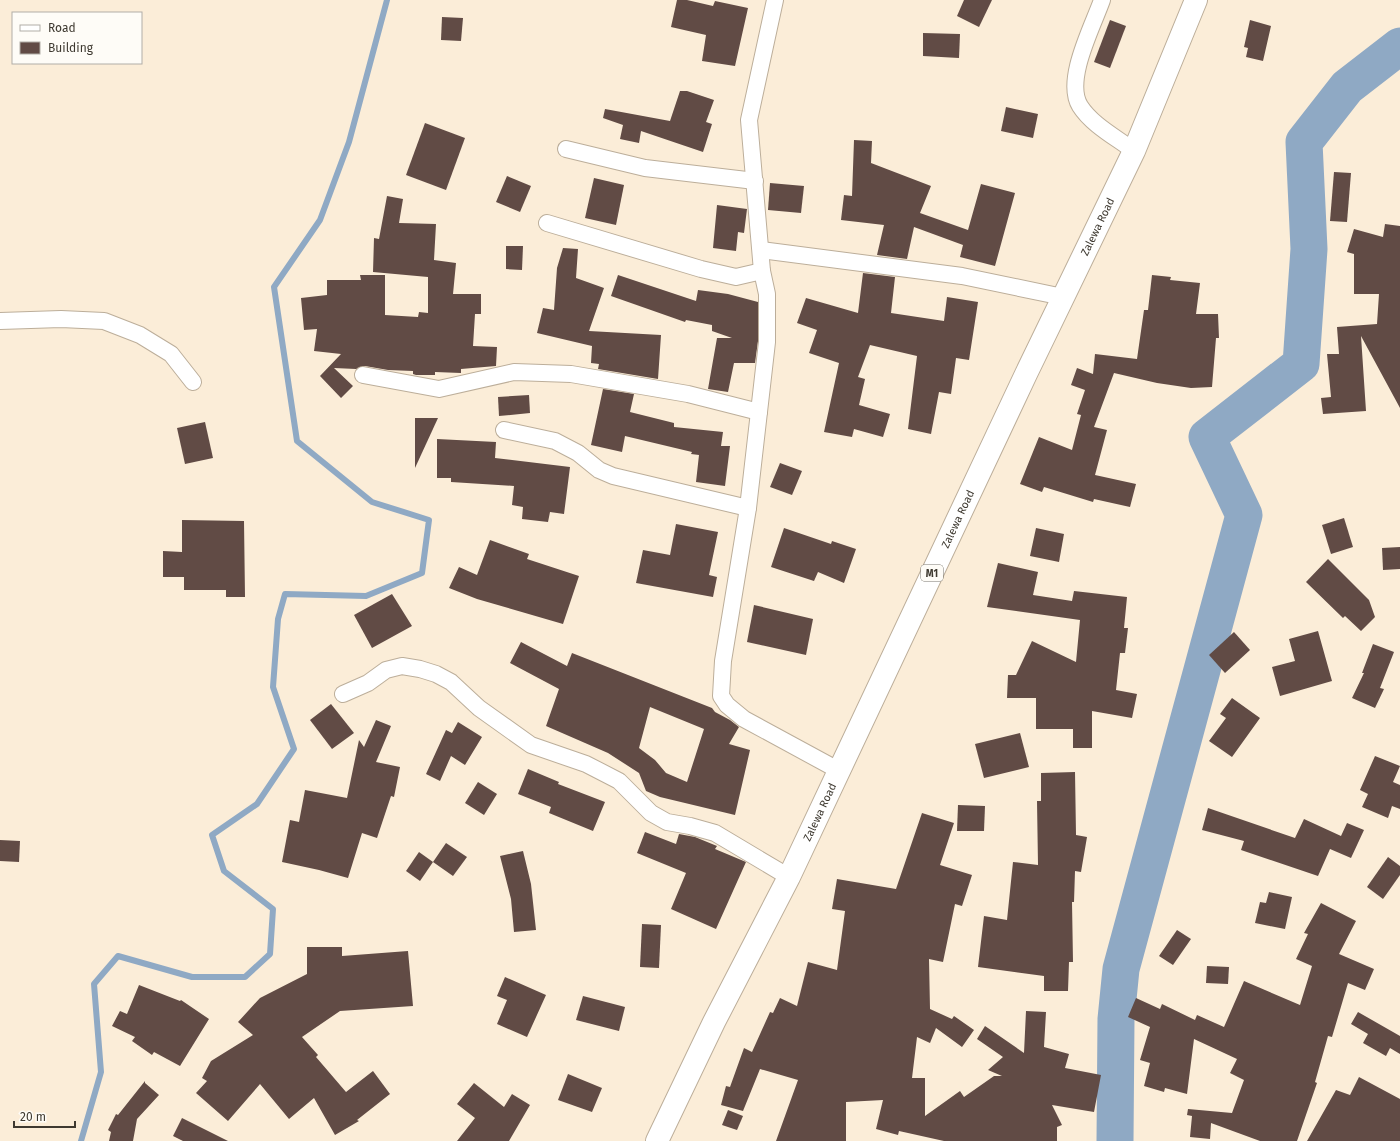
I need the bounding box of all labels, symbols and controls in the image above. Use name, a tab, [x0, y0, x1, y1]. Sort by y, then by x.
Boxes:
legend	[12, 12, 142, 64]
text: Road	[48, 21, 76, 35]
text: Building	[48, 41, 94, 55]
street label: Zalewa Road	[1078, 196, 1117, 258]
street label: Zalewa Road	[939, 488, 977, 550]
road number: M1	[921, 565, 943, 581]
street label: Zalewa Road	[801, 781, 839, 843]
scale bar	[14, 1103, 75, 1129]
text: 20 m	[20, 1110, 46, 1124]

